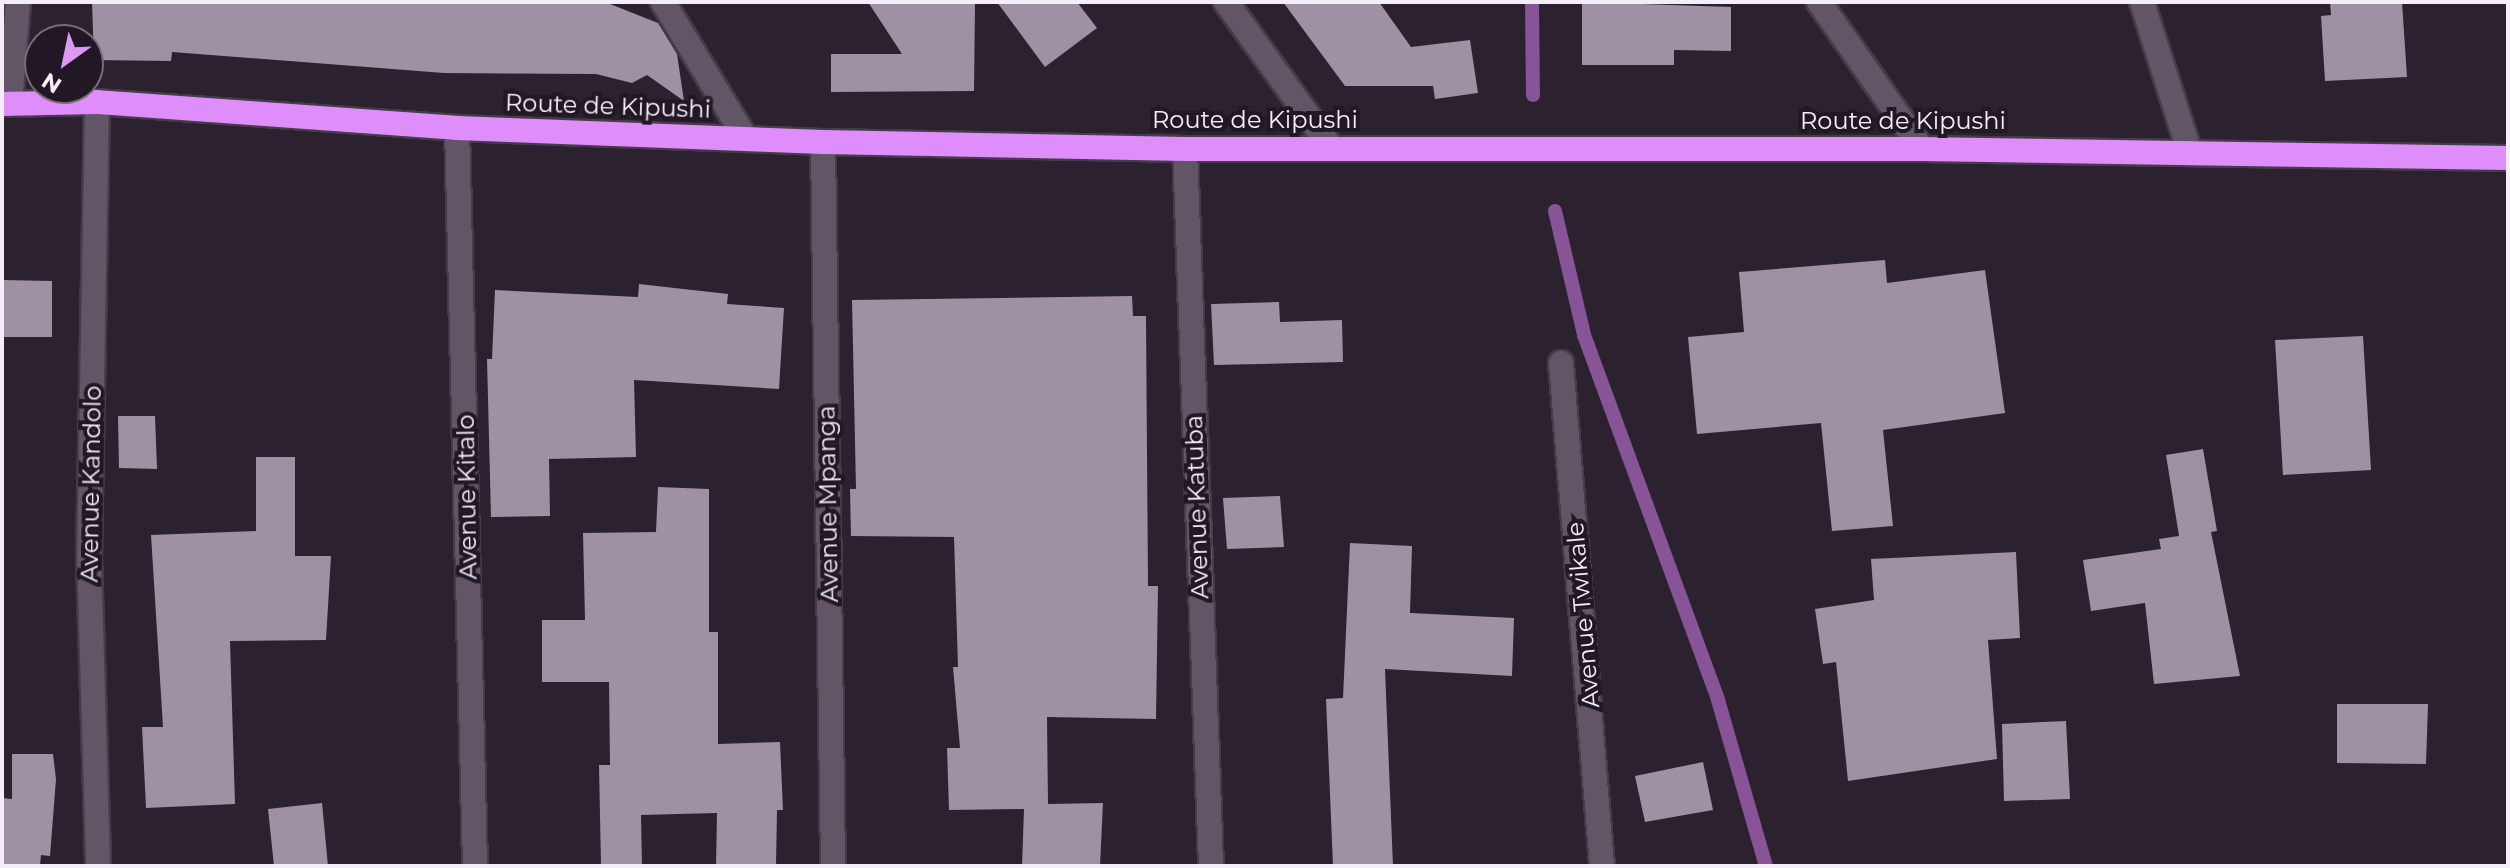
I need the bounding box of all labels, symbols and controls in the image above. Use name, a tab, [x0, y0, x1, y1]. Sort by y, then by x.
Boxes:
north arrow	[24, 24, 104, 104]
text: N	[37, 67, 67, 99]
street label: Route de Kipushi	[505, 88, 711, 124]
street label: Route de Kipushi	[1152, 106, 1358, 134]
street label: Route de Kipushi	[1800, 107, 2006, 135]
street label: Avenue Kandolo	[75, 385, 107, 583]
street label: Avenue Mpanga	[812, 405, 844, 603]
street label: Avenue Kitalo	[451, 414, 483, 580]
street label: Avenue Katuba	[1179, 415, 1215, 599]
street label: Avenue Twikale	[1561, 521, 1605, 709]

